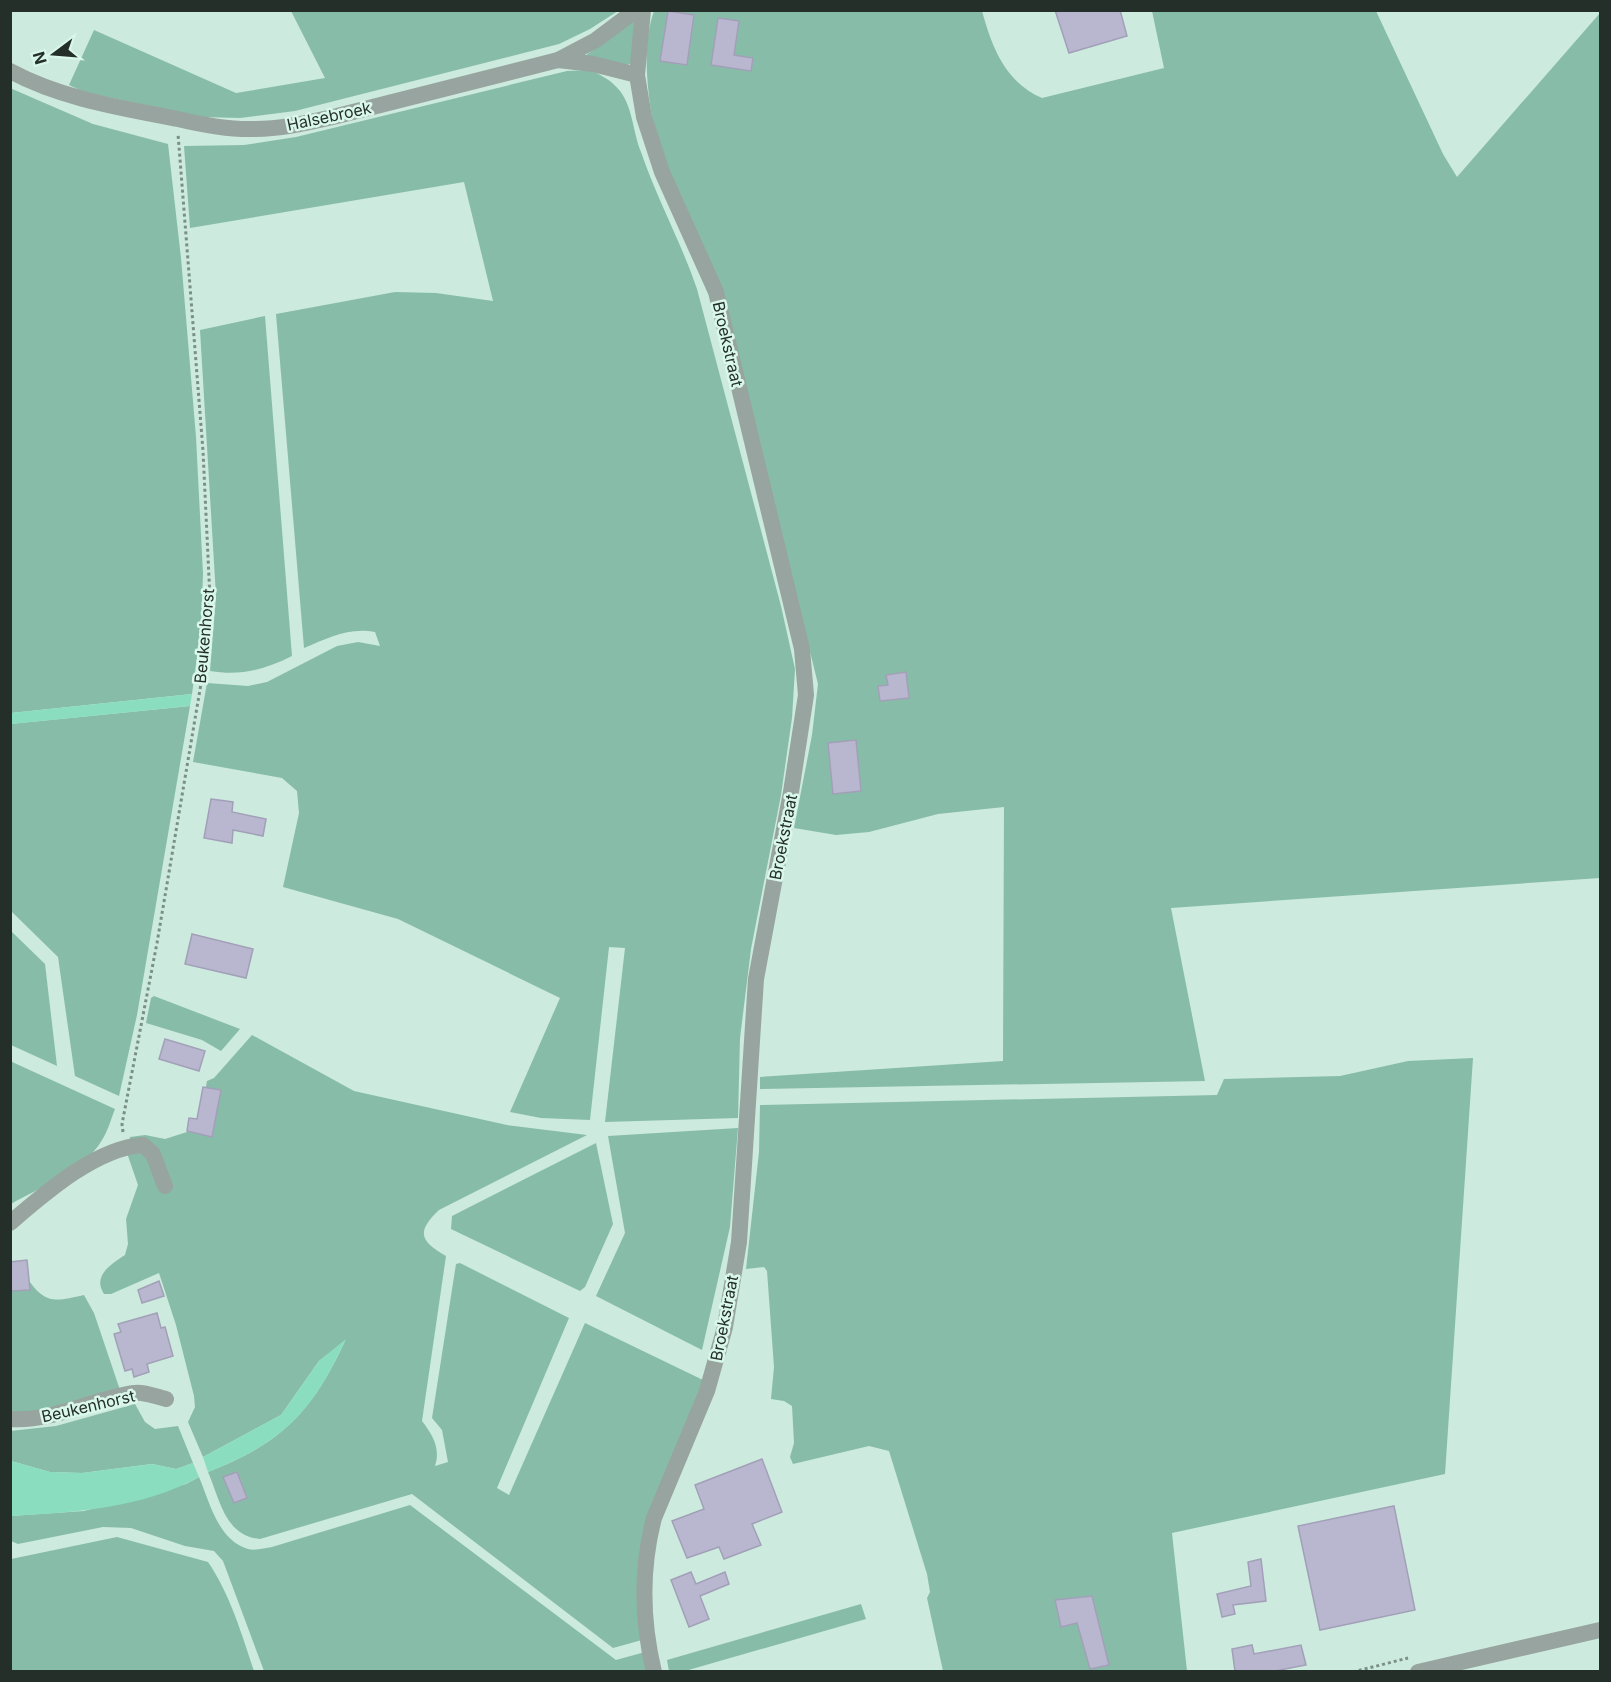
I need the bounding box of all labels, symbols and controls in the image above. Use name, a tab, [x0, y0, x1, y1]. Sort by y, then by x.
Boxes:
north arrow	[24, 24, 84, 84]
text: N	[28, 50, 51, 67]
street label: Halsebroek	[285, 97, 373, 135]
street label: Broekstraat	[708, 299, 748, 389]
street label: Beukenhorst	[190, 588, 218, 684]
street label: Broekstraat	[765, 792, 801, 882]
street label: Broekstraat	[706, 1273, 742, 1363]
street label: Beukenhorst	[39, 1386, 137, 1426]

